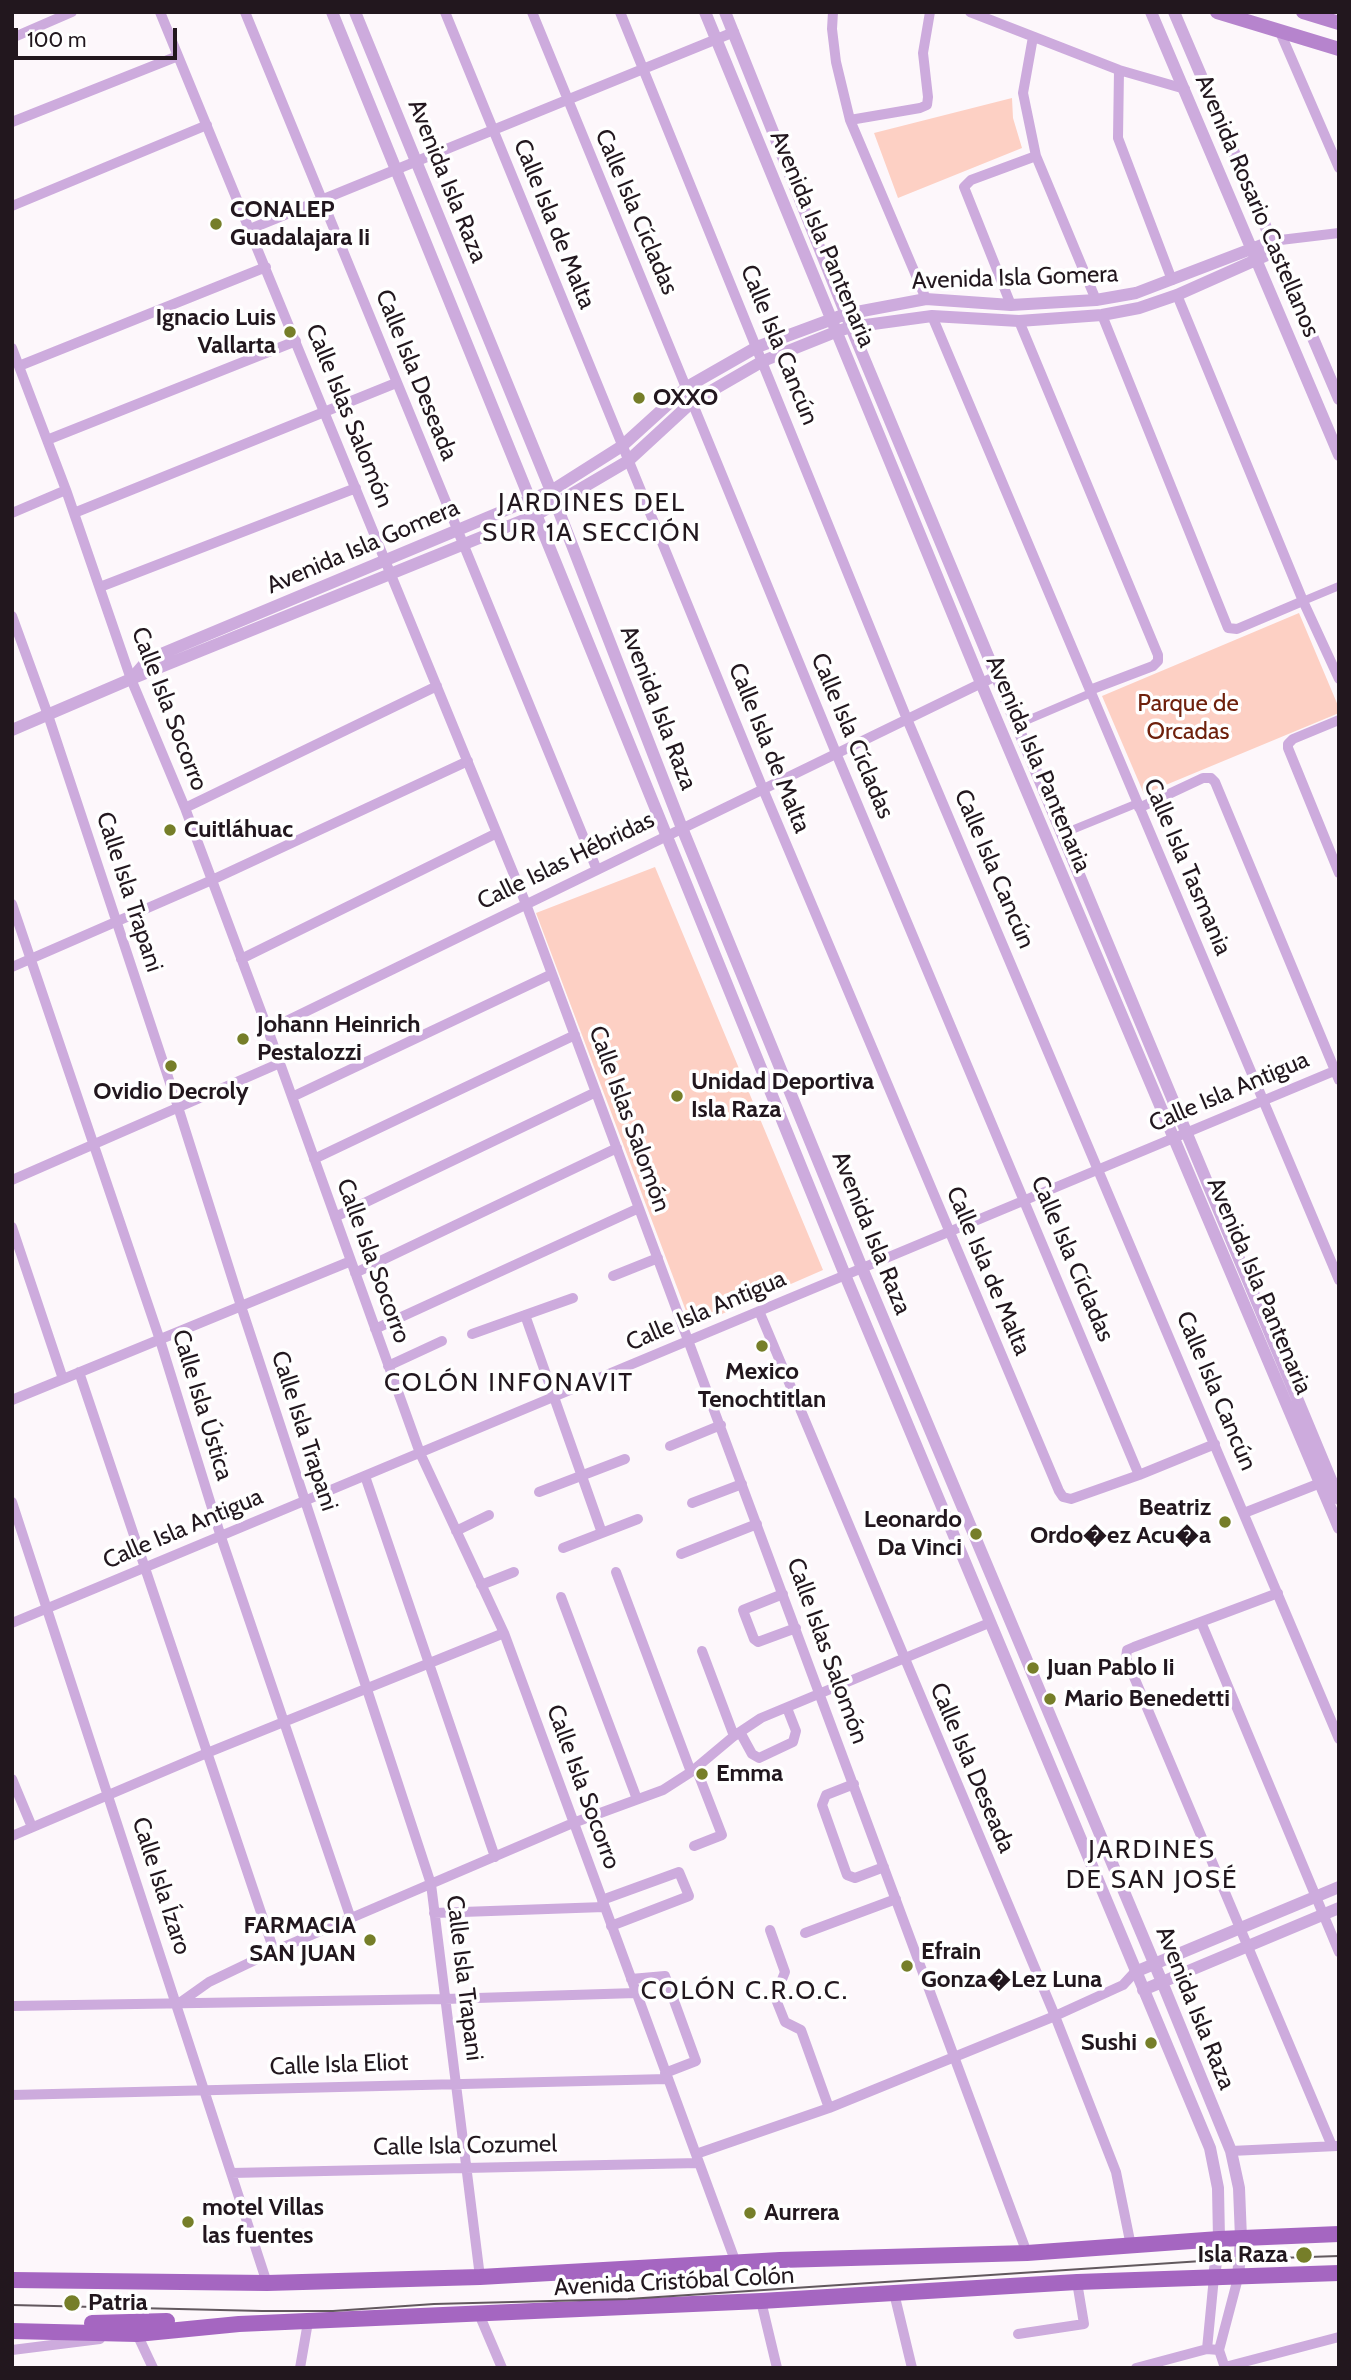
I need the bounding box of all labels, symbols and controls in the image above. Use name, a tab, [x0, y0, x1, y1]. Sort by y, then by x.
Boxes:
scale bar	[18, 14, 180, 58]
text: 100 m	[27, 27, 86, 52]
street label: Avenida Rosario Castellanos	[1189, 70, 1325, 342]
street label: Avenida Isla Raza	[401, 95, 493, 267]
street label: Calle Isla Cícladas	[588, 125, 684, 299]
street label: Avenida Isla Pantenaria	[763, 126, 881, 352]
street label: Calle Isla de Malta	[507, 135, 601, 313]
place label: CONALEP Guadalajara Ii	[230, 196, 370, 252]
marker: CONALEP Guadalajara Ii	[208, 216, 224, 232]
street label: Avenida Isla Gomera	[911, 260, 1119, 296]
street label: Calle Isla Cancún	[734, 261, 824, 429]
street label: Calle Isla Deseada	[369, 285, 463, 465]
place label: Ignacio Luis Vallarta	[156, 304, 276, 360]
street label: Calle Islas Salomón	[299, 320, 399, 512]
marker: Ignacio Luis Vallarta	[282, 324, 298, 340]
place label: OXXO	[653, 384, 718, 412]
marker: OXXO	[631, 390, 647, 406]
district label: JARDINES DEL SUR 1A SECCIÓN	[484, 487, 700, 548]
street label: Avenida Isla Gomera	[262, 493, 464, 601]
street label: Avenida Isla Raza	[613, 622, 703, 794]
street label: Calle Isla Socorro	[125, 623, 213, 795]
street label: Calle Isla Cícladas	[804, 649, 900, 823]
street label: Avenida Isla Pantenaria	[979, 651, 1097, 877]
street label: Calle Isla de Malta	[722, 659, 816, 837]
park label: Parque de Orcadas	[1137, 690, 1239, 746]
street label: Calle Isla Tasmania	[1137, 774, 1237, 960]
street label: Calle Isla Cancún	[947, 785, 1041, 953]
street label: Calle Islas Hébridas	[473, 806, 659, 916]
street label: Calle Isla Trapani	[90, 808, 168, 976]
place label: Cuitláhuac	[184, 816, 293, 844]
marker: Cuitláhuac	[162, 822, 178, 838]
place label: Johann Heinrich Pestalozzi	[257, 1011, 421, 1067]
street label: Calle Islas Salomón	[582, 1022, 676, 1216]
marker: Johann Heinrich Pestalozzi	[235, 1031, 251, 1047]
street label: Calle Isla Antigua	[1145, 1045, 1313, 1139]
marker: Ovidio Decroly	[163, 1058, 179, 1074]
place label: Unidad Deportiva Isla Raza	[691, 1068, 874, 1124]
place label: Ovidio Decroly	[93, 1078, 249, 1106]
marker: Unidad Deportiva Isla Raza	[669, 1088, 685, 1104]
street label: Avenida Isla Raza	[825, 1147, 917, 1319]
street label: Calle Isla Cícladas	[1024, 1172, 1120, 1346]
street label: Avenida Isla Pantenaria	[1200, 1173, 1318, 1399]
street label: Calle Isla Socorro	[330, 1175, 416, 1347]
street label: Calle Isla de Malta	[939, 1182, 1037, 1360]
street label: Calle Isla Antigua	[622, 1264, 790, 1358]
street label: Calle Isla Cancún	[1169, 1307, 1263, 1475]
street label: Calle Isla Ústica	[165, 1326, 239, 1484]
marker: Mexico Tenochtitlan	[754, 1338, 770, 1354]
street label: Calle Isla Trapani	[265, 1347, 343, 1515]
place label: Mexico Tenochtitlan	[698, 1358, 826, 1414]
district label: COLÓN INFONAVIT	[386, 1367, 632, 1399]
street label: Calle Isla Antigua	[99, 1482, 267, 1576]
place label: Beatriz Ordo�ez Acu�a	[1030, 1494, 1211, 1550]
place label: Leonardo Da Vinci	[864, 1506, 962, 1562]
marker: Beatriz Ordo�ez Acu�a	[1217, 1514, 1233, 1530]
marker: Leonardo Da Vinci	[968, 1526, 984, 1542]
street label: Calle Islas Salomón	[780, 1554, 874, 1748]
place label: Juan Pablo Ii	[1047, 1654, 1175, 1682]
marker: Juan Pablo Ii	[1025, 1660, 1041, 1676]
street label: Calle Isla Deseada	[923, 1679, 1021, 1857]
place label: Mario Benedetti	[1064, 1685, 1230, 1713]
marker: Mario Benedetti	[1042, 1691, 1058, 1707]
street label: Calle Isla Socorro	[540, 1701, 626, 1873]
place label: Emma	[716, 1760, 783, 1788]
marker: Emma	[694, 1766, 710, 1782]
street label: Calle Isla Ízaro	[125, 1814, 197, 1958]
district label: JARDINES DE SAN JOSÉ	[1067, 1834, 1237, 1896]
street label: Calle Isla Trapani	[440, 1894, 488, 2062]
place label: FARMACIA SAN JUAN	[244, 1912, 356, 1968]
street label: Avenida Isla Raza	[1149, 1922, 1241, 2094]
marker: FARMACIA SAN JUAN	[362, 1932, 378, 1948]
place label: Efrain Gonza�Lez Luna	[921, 1938, 1102, 1994]
marker: Efrain Gonza�Lez Luna	[899, 1958, 915, 1974]
district label: COLÓN C.R.O.C.	[642, 1975, 848, 2007]
place label: Sushi	[1081, 2029, 1137, 2057]
marker: Sushi	[1143, 2035, 1159, 2051]
street label: Calle Isla Eliot	[269, 2048, 409, 2082]
street label: Calle Isla Cozumel	[373, 2130, 557, 2162]
place label: motel Villas las fuentes	[202, 2194, 324, 2250]
place label: Aurrera	[764, 2199, 840, 2227]
marker: Aurrera	[742, 2205, 758, 2221]
marker: motel Villas las fuentes	[180, 2214, 196, 2230]
place label: Isla Raza	[1198, 2241, 1288, 2269]
marker: Isla Raza	[1294, 2245, 1314, 2265]
street label: Avenida Cristóbal Colón	[553, 2261, 795, 2303]
place label: Patria	[88, 2289, 148, 2317]
marker: Patria	[62, 2293, 82, 2313]

